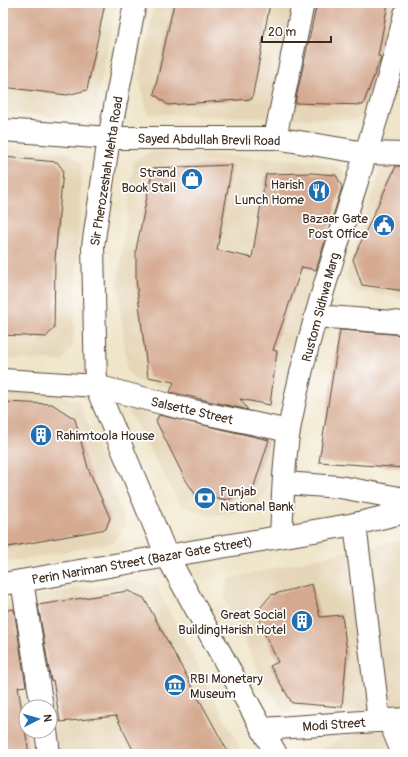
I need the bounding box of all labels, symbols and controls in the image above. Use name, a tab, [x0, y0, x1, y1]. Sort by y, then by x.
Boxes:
scale bar	[262, 18, 331, 44]
text: 20 m	[268, 25, 297, 40]
street label: Sir Pherozeshah Mehta Road	[87, 95, 127, 247]
street label: Sayed Abdullah Brevli Road	[138, 131, 280, 149]
place label: Strand Book Stall	[121, 165, 176, 196]
shop icon: Strand Book Stall	[179, 166, 205, 192]
place label: Harish Lunch Home	[234, 177, 305, 208]
restaurant icon: Harish Lunch Home	[306, 178, 332, 204]
place label: Bazaar Gate Post Office	[302, 211, 369, 242]
public building icon: Bazaar Gate Post Office	[371, 212, 397, 238]
street label: Rustom Sidhwa Marg	[299, 250, 343, 364]
street label: Salsette Street	[149, 394, 235, 428]
building icon: Rahimtoola House	[28, 422, 54, 448]
place label: Rahimtoola House	[56, 428, 155, 444]
place label: Punjab National Bank	[220, 484, 295, 515]
bank icon: Punjab National Bank	[192, 485, 218, 511]
street label: Perin Nariman Street (Bazar Gate Street)	[31, 534, 254, 588]
place label: Great Social BuildingHarish Hotel	[178, 607, 286, 638]
building icon: Great Social BuildingHarish Hotel	[289, 608, 315, 634]
place label: RBI Monetary Museum	[190, 671, 263, 702]
museum icon: RBI Monetary Museum	[162, 672, 188, 698]
north arrow	[18, 699, 58, 739]
text: N	[41, 714, 54, 723]
street label: Modi Street	[302, 715, 367, 735]

